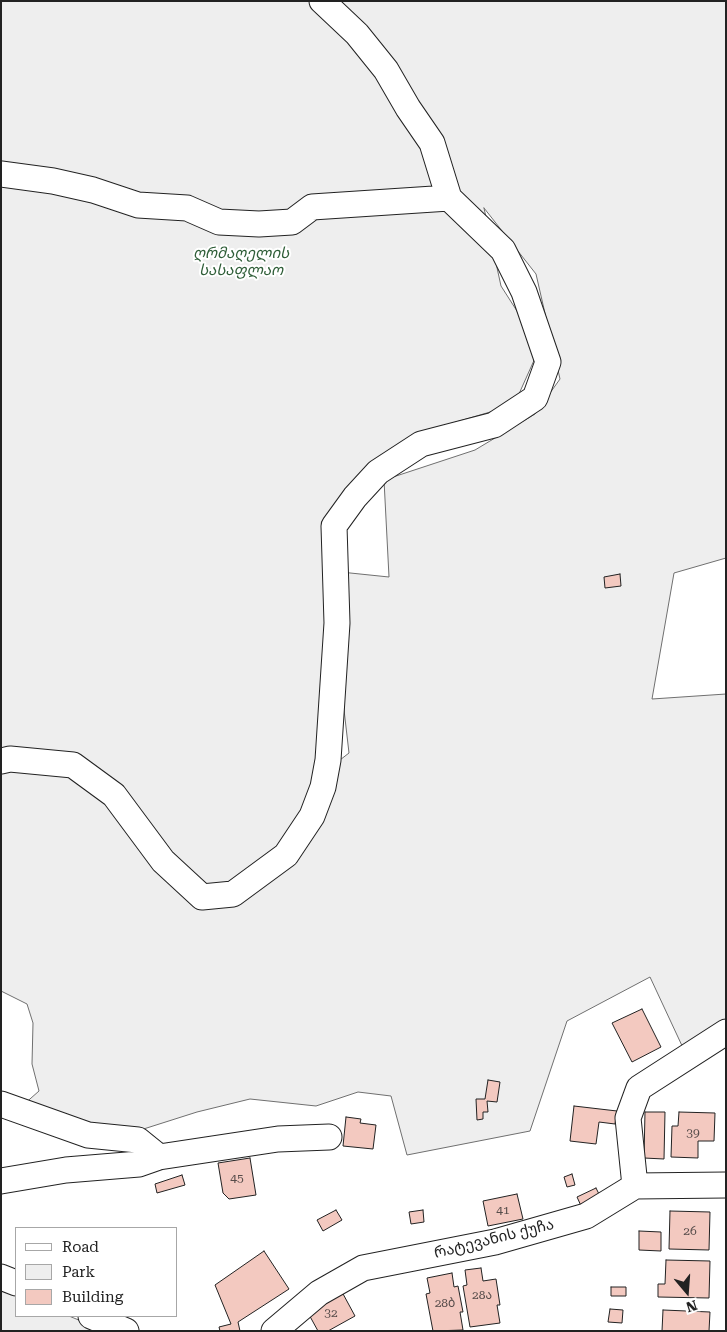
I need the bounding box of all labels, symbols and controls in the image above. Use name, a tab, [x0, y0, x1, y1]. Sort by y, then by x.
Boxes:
park label: ღრმაღელის სასაფლაო	[193, 245, 289, 280]
house number: 39	[686, 1126, 700, 1140]
house number: 45	[230, 1171, 244, 1185]
house number: 41	[496, 1203, 510, 1217]
street label: რატევანის ქუჩა	[432, 1215, 556, 1263]
house number: 26	[683, 1224, 697, 1238]
legend	[15, 1227, 178, 1317]
text: Road	[62, 1238, 99, 1256]
text: Park	[62, 1263, 95, 1281]
north arrow	[662, 1267, 712, 1317]
text: Building	[62, 1288, 123, 1306]
house number: 28ა	[472, 1288, 492, 1302]
house number: 28ბ	[435, 1296, 455, 1310]
text: N	[684, 1297, 699, 1316]
house number: 32	[324, 1306, 338, 1320]

